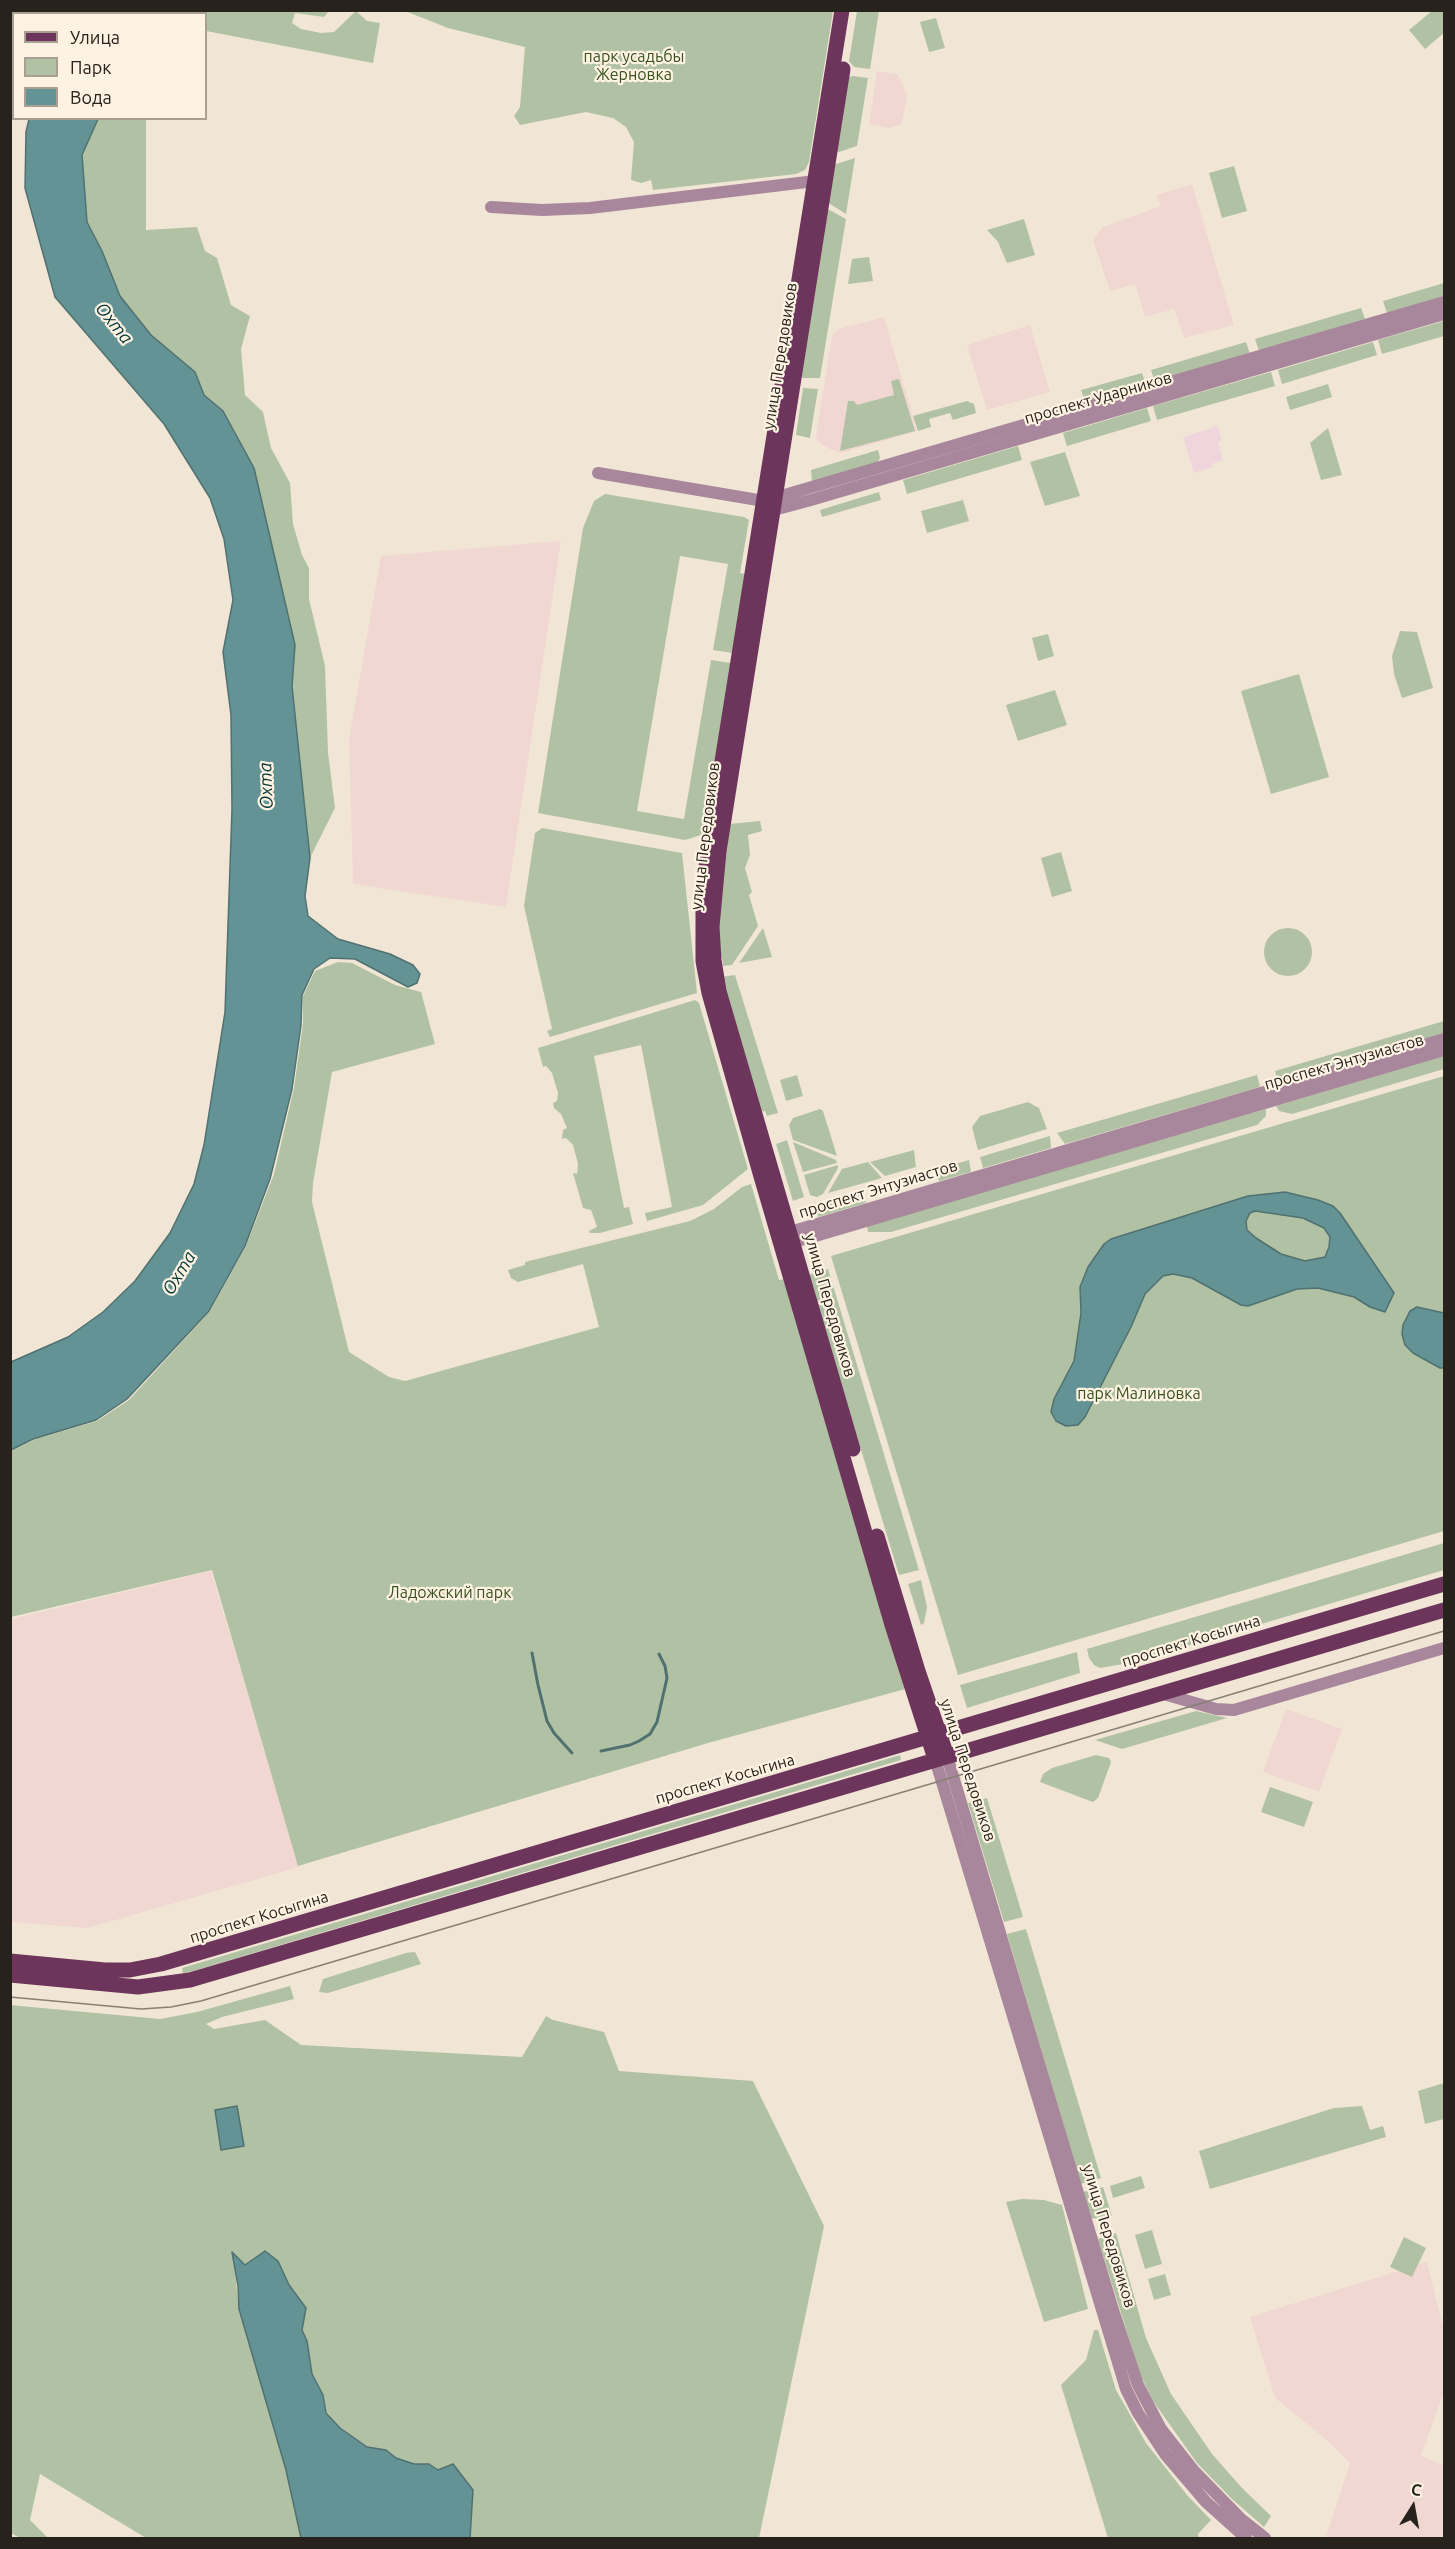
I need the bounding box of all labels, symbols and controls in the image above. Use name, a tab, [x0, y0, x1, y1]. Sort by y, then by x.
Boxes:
legend	[12, 12, 207, 120]
text: Улица	[70, 27, 120, 47]
park label: парк усадьбы Жерновка	[584, 47, 684, 85]
text: Парк	[70, 57, 111, 77]
text: Вода	[70, 87, 112, 107]
street label: улица Передовиков	[759, 281, 801, 431]
water label: Охта	[91, 298, 137, 348]
street label: проспект Ударников	[1022, 368, 1174, 428]
street label: улица Передовиков	[686, 761, 724, 911]
water label: Охта	[254, 762, 278, 810]
street label: проспект Энтузиастов	[1262, 1030, 1426, 1094]
street label: проспект Энтузиастов	[796, 1156, 960, 1222]
street label: улица Передовиков	[800, 1231, 860, 1379]
water label: Охта	[158, 1247, 200, 1299]
park label: парк Малиновка	[1077, 1384, 1201, 1404]
park label: Ладожский парк	[389, 1583, 511, 1603]
street label: проспект Косыгина	[1119, 1611, 1263, 1671]
street label: улица Передовиков	[936, 1696, 1000, 1844]
street label: проспект Косыгина	[653, 1750, 797, 1808]
street label: проспект Косыгина	[187, 1887, 331, 1947]
street label: улица Передовиков	[1078, 2162, 1140, 2310]
north arrow	[1383, 2477, 1443, 2537]
text: С	[1410, 2480, 1423, 2499]

